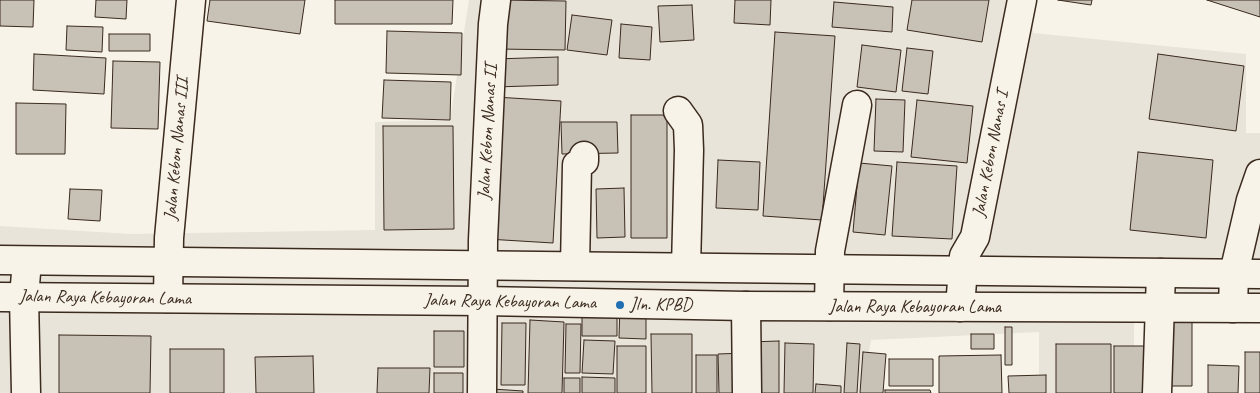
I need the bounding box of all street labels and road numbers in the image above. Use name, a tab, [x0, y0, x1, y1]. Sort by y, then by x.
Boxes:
street label: Jalan Kebon Nanas II	[474, 64, 502, 200]
street label: Jalan Kebon Nanas III	[160, 77, 194, 221]
street label: Jalan Kebon Nanas I	[968, 89, 1014, 219]
street label: Jalan Raya Kebayoran Lama	[19, 286, 191, 310]
street label: Jalan Raya Kebayoran Lama	[424, 290, 596, 314]
street label: Jalan Raya Kebayoran Lama	[829, 296, 1001, 318]

